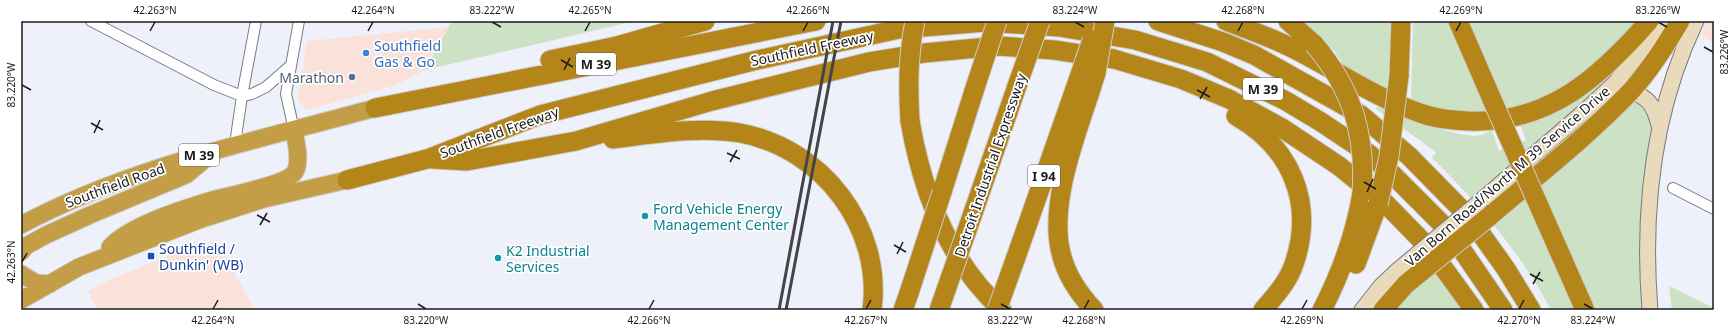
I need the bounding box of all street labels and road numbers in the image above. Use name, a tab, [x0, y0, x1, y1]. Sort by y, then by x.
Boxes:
street label: Southfield Freeway	[749, 26, 876, 70]
road number: M 39	[576, 53, 616, 75]
street label: Detroit Industrial Expressway	[950, 70, 1031, 259]
road number: M 39	[1243, 78, 1283, 100]
street label: Van Born Road/North M 39 Service Drive	[1400, 82, 1614, 270]
street label: Southfield Freeway	[437, 101, 562, 162]
road number: M 39	[179, 144, 219, 166]
street label: Southfield Road	[63, 158, 167, 212]
road number: I 94	[1028, 165, 1060, 187]

